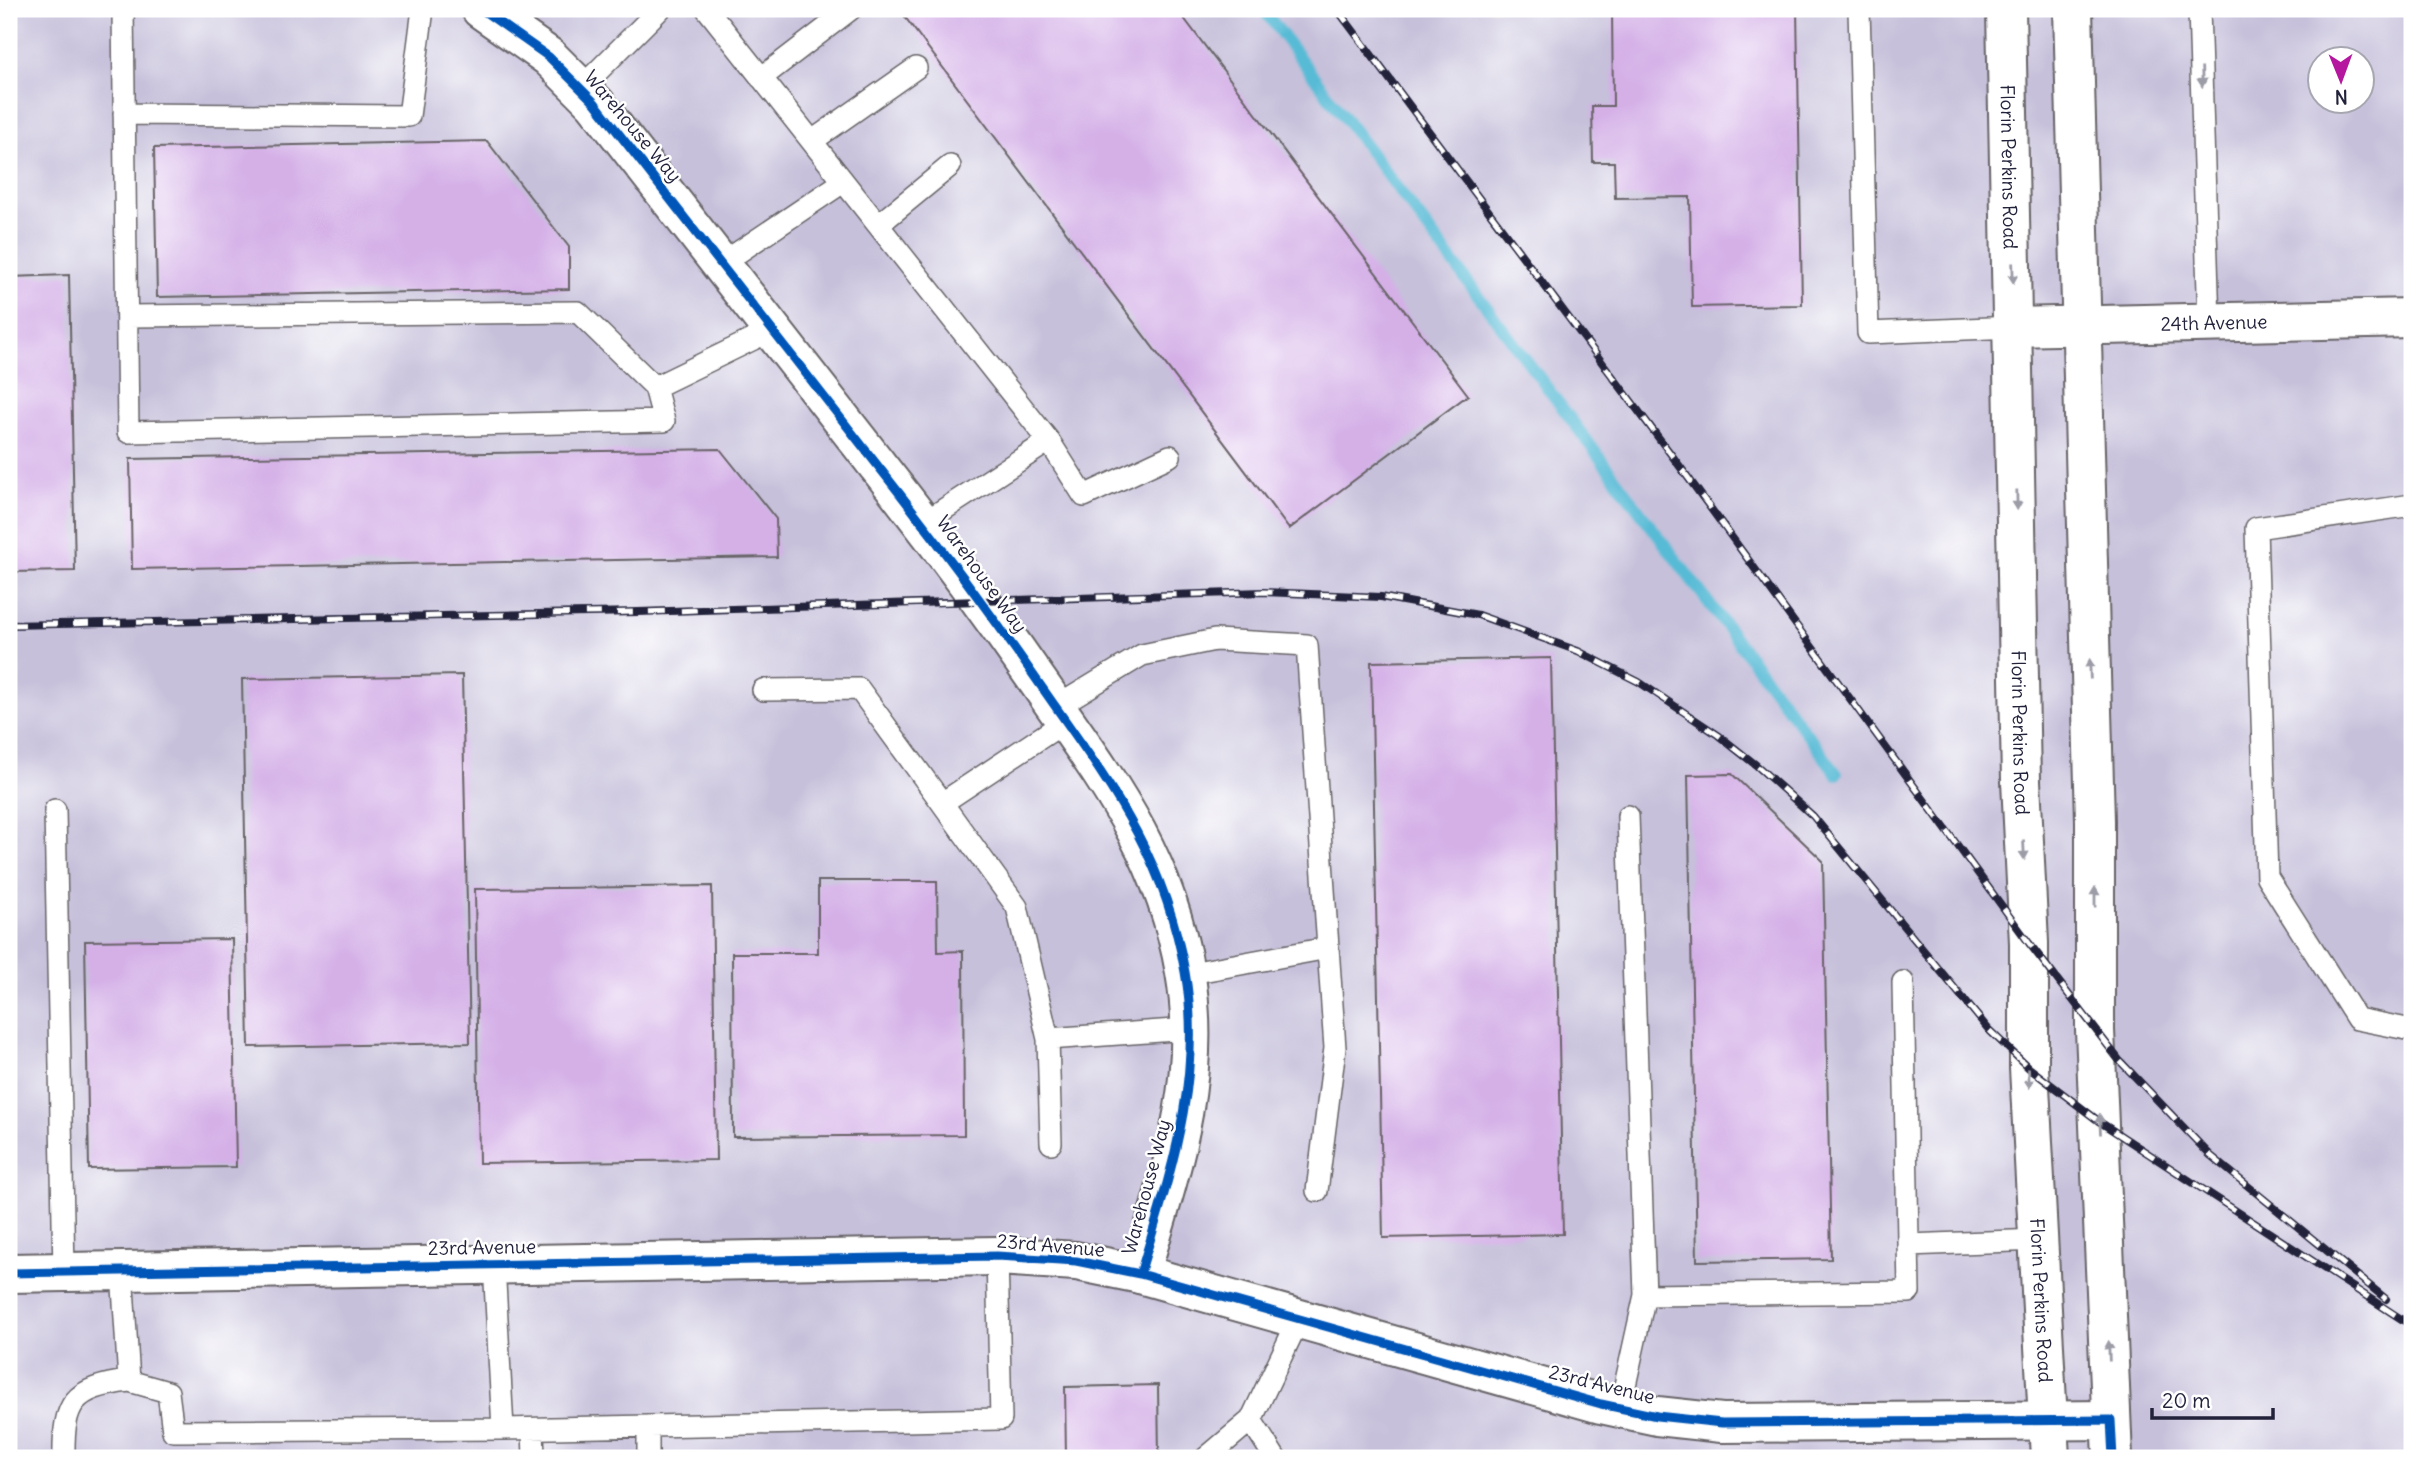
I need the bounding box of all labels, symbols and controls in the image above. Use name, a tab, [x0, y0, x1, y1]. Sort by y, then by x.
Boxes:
north arrow	[2306, 46, 2376, 116]
street label: Warehouse Way	[579, 65, 687, 187]
one-way arrow	[2196, 66, 2207, 88]
street label: Florin Perkins Road	[1995, 84, 2023, 250]
text: N	[2335, 85, 2348, 109]
one-way arrow	[2007, 262, 2019, 284]
street label: 24th Avenue	[2160, 309, 2268, 336]
one-way arrow	[2011, 490, 2023, 512]
street label: Warehouse Way	[931, 511, 1033, 637]
street label: Florin Perkins Road	[2006, 650, 2035, 816]
one-way arrow	[2085, 658, 2096, 680]
one-way arrow	[2019, 839, 2030, 861]
one-way arrow	[2089, 885, 2101, 907]
one-way arrow	[2024, 1067, 2035, 1089]
one-way arrow	[2094, 1113, 2105, 1135]
street label: Warehouse Way	[1116, 1117, 1176, 1257]
street label: Florin Perkins Road	[2025, 1217, 2058, 1383]
street label: 23rd Avenue	[996, 1228, 1106, 1262]
street label: 23rd Avenue	[428, 1234, 536, 1260]
one-way arrow	[2103, 1340, 2114, 1362]
street label: 23rd Avenue	[1547, 1359, 1657, 1409]
scale bar	[2152, 1376, 2272, 1420]
text: 20 m	[2162, 1387, 2211, 1414]

